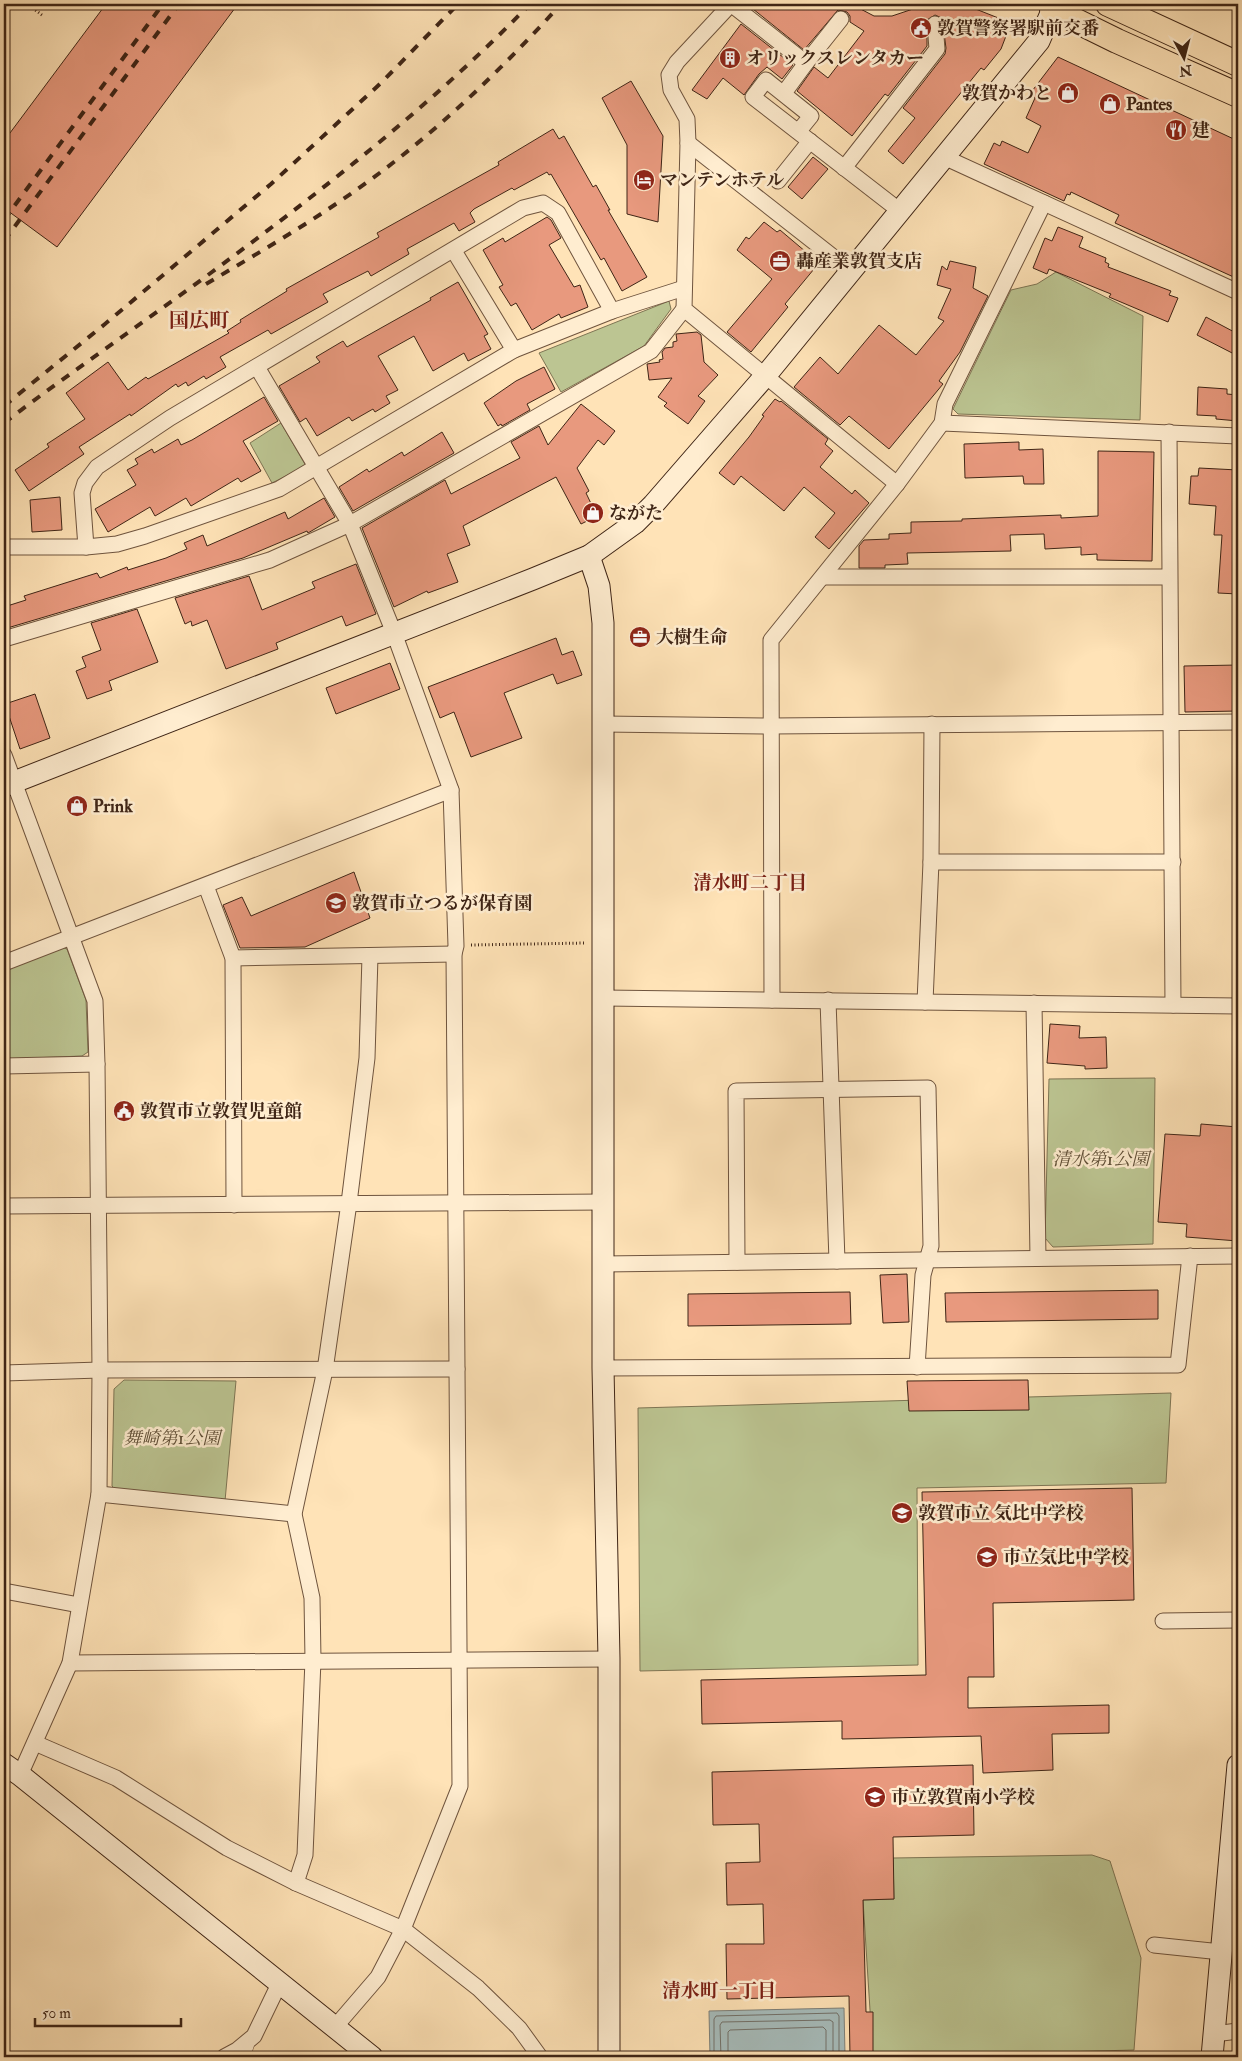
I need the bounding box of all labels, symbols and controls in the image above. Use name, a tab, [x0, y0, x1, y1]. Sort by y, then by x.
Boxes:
public building icon: 敦賀警察署駅前交番	[909, 16, 933, 40]
place label: 敦賀警察署駅前交番	[937, 17, 1099, 40]
north arrow	[1160, 32, 1210, 82]
building icon: オリックスレンタカー	[718, 46, 742, 70]
place label: オリックスレンタカー	[746, 47, 924, 70]
text: N	[1178, 61, 1194, 80]
shop icon: 敦賀かわと	[1056, 81, 1080, 105]
place label: 敦賀かわと	[962, 82, 1052, 105]
shop icon: Pantes	[1098, 92, 1122, 116]
place label: Pantes	[1126, 93, 1172, 116]
restaurant icon: 建	[1164, 118, 1188, 142]
place label: 建	[1192, 119, 1210, 142]
hotel icon: マンテンホテル	[632, 168, 656, 192]
place label: マンテンホテル	[660, 169, 784, 192]
office icon: 轟産業敦賀支店	[768, 249, 792, 273]
place label: 轟産業敦賀支店	[796, 250, 922, 273]
district label: 国広町	[169, 308, 230, 333]
shop icon: ながた	[581, 501, 605, 525]
place label: ながた	[609, 502, 663, 525]
office icon: 大樹生命	[628, 625, 652, 649]
place label: 大樹生命	[656, 626, 728, 649]
shop icon: Prink	[65, 794, 89, 818]
place label: Prink	[93, 795, 133, 818]
district label: 清水町二丁目	[693, 871, 807, 895]
school or university icon: 敦賀市立つるが保育園	[324, 891, 348, 915]
place label: 敦賀市立つるが保育園	[352, 892, 532, 915]
public building icon: 敦賀市立敦賀児童館	[112, 1099, 136, 1123]
place label: 敦賀市立敦賀児童館	[140, 1100, 302, 1123]
park label: 清水第1公園	[1053, 1148, 1152, 1171]
park label: 舞崎第1公園	[124, 1427, 223, 1450]
school or university icon: 敦賀市立 気比中学校	[890, 1501, 914, 1525]
place label: 敦賀市立 気比中学校	[918, 1502, 1084, 1525]
school or university icon: 市立気比中学校	[975, 1545, 999, 1569]
place label: 市立気比中学校	[1003, 1546, 1129, 1569]
school or university icon: 市立敦賀南小学校	[863, 1785, 887, 1809]
place label: 市立敦賀南小学校	[891, 1786, 1035, 1809]
district label: 清水町一丁目	[662, 1979, 776, 2003]
scale bar	[35, 1996, 181, 2028]
text: 50 m	[42, 2004, 71, 2023]

